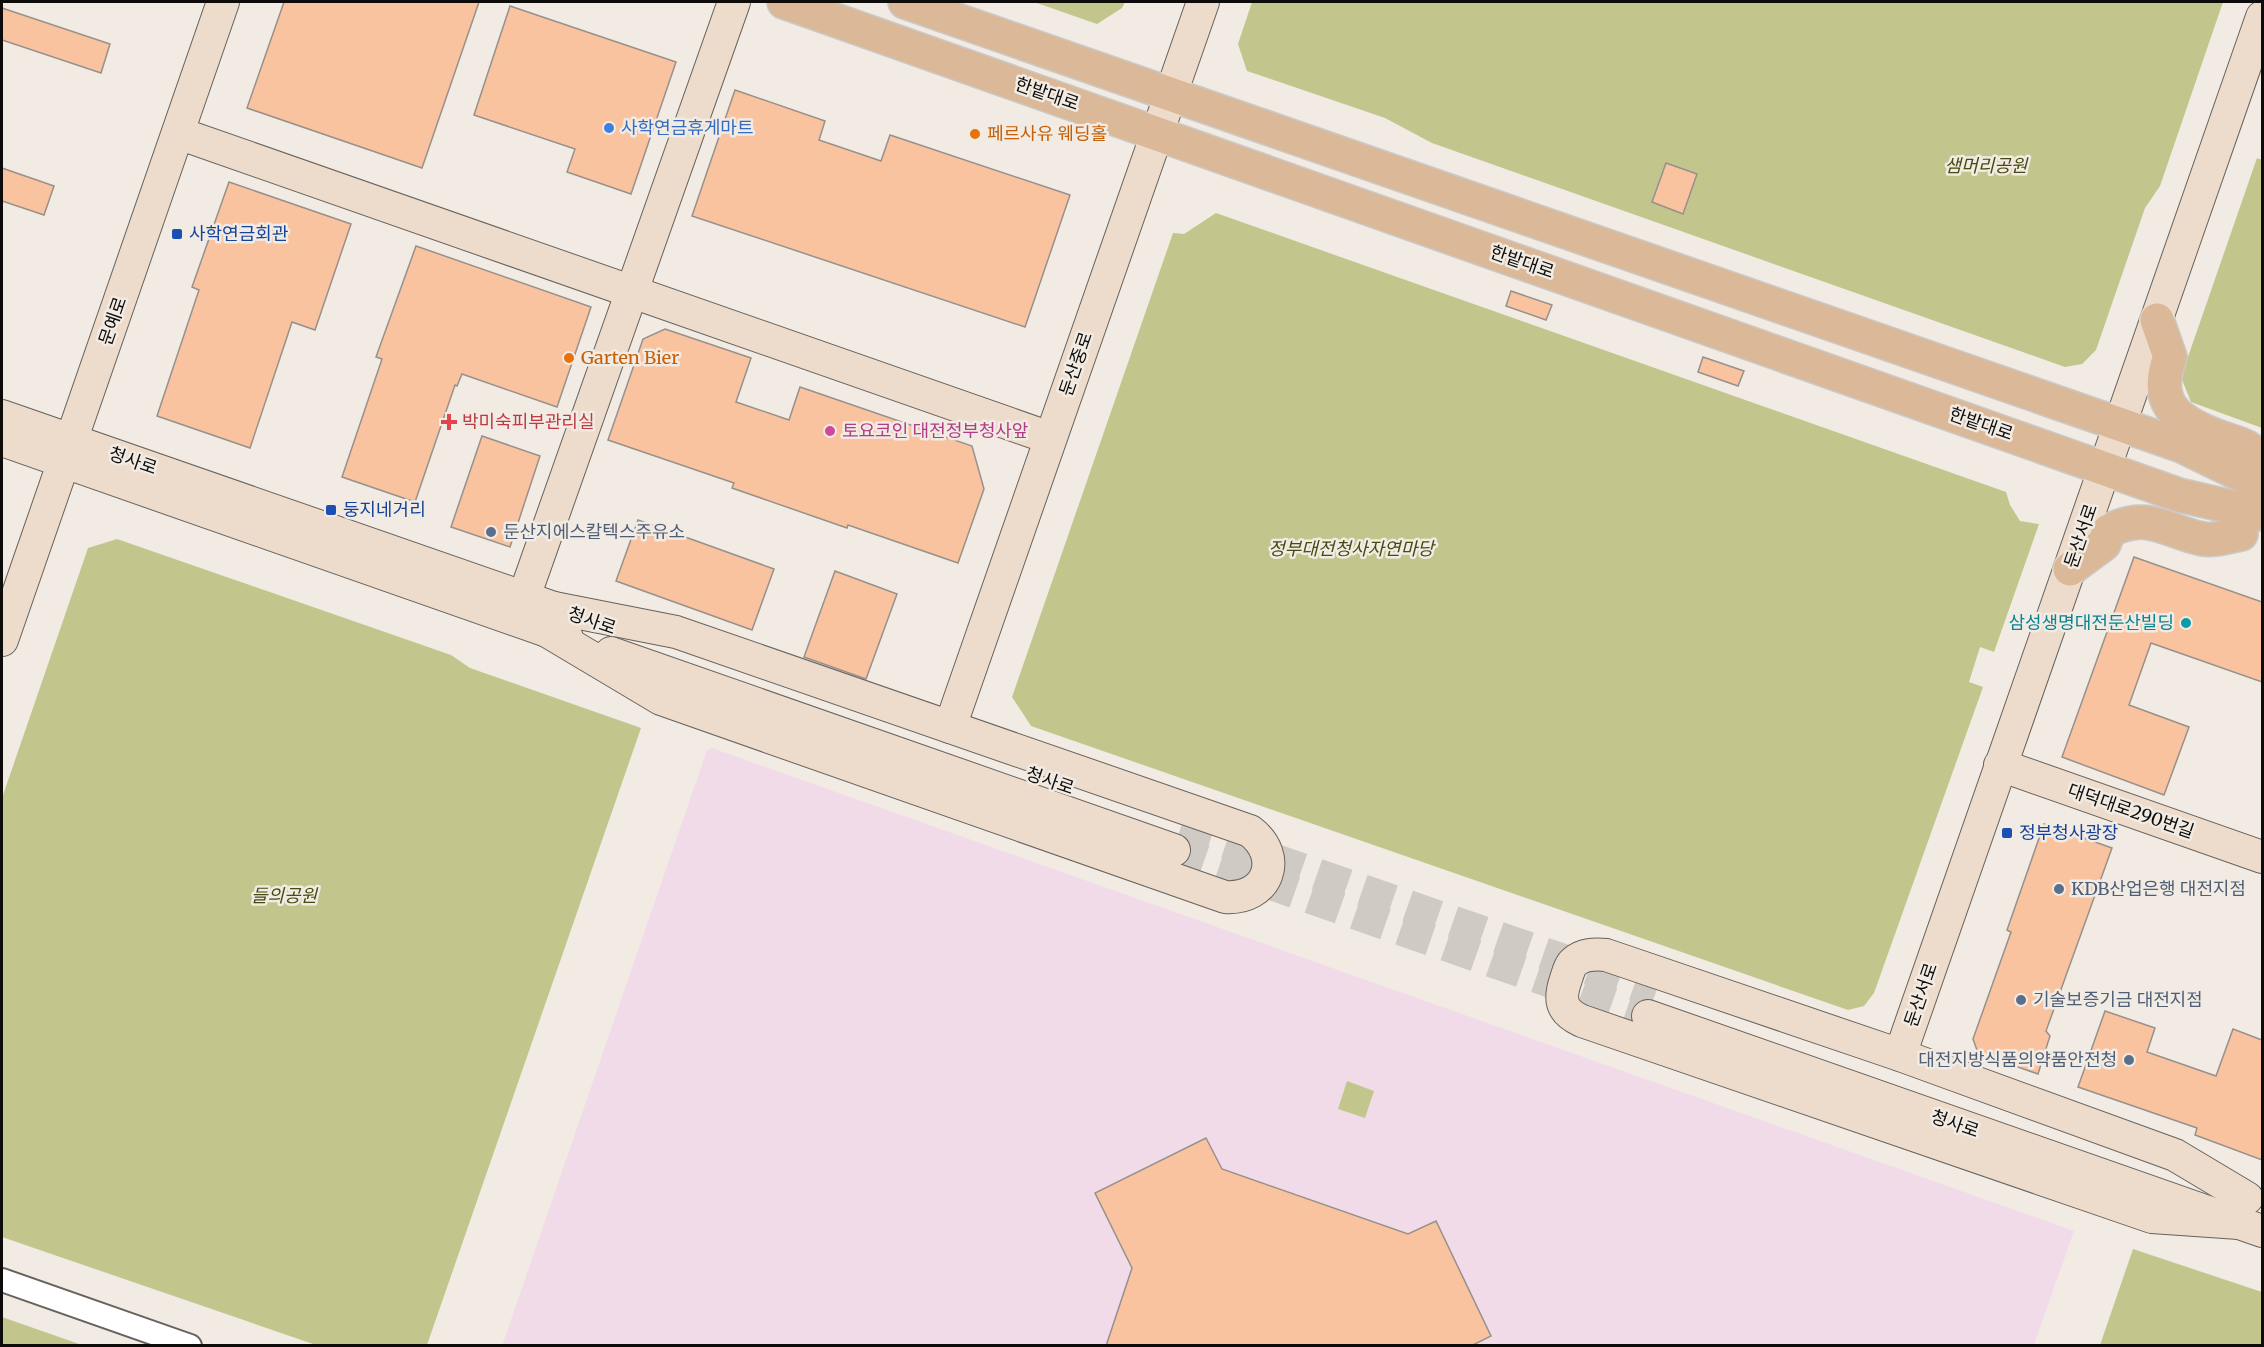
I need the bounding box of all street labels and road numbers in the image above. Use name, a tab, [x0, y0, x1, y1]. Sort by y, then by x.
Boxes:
street label: 한밭대로	[1012, 72, 1082, 115]
street label: 한밭대로	[1487, 240, 1557, 283]
street label: 문예로	[94, 294, 131, 348]
street label: 둔산중로	[1054, 329, 1097, 399]
street label: 한밭대로	[1946, 402, 2016, 445]
street label: 청사로	[106, 442, 160, 479]
street label: 둔산서로	[2059, 501, 2102, 571]
street label: 청사로	[565, 602, 619, 639]
street label: 청사로	[1023, 762, 1077, 799]
street label: 대덕대로290번길	[2065, 778, 2197, 843]
street label: 둔산서로	[1899, 960, 1942, 1030]
street label: 청사로	[1928, 1105, 1982, 1142]

